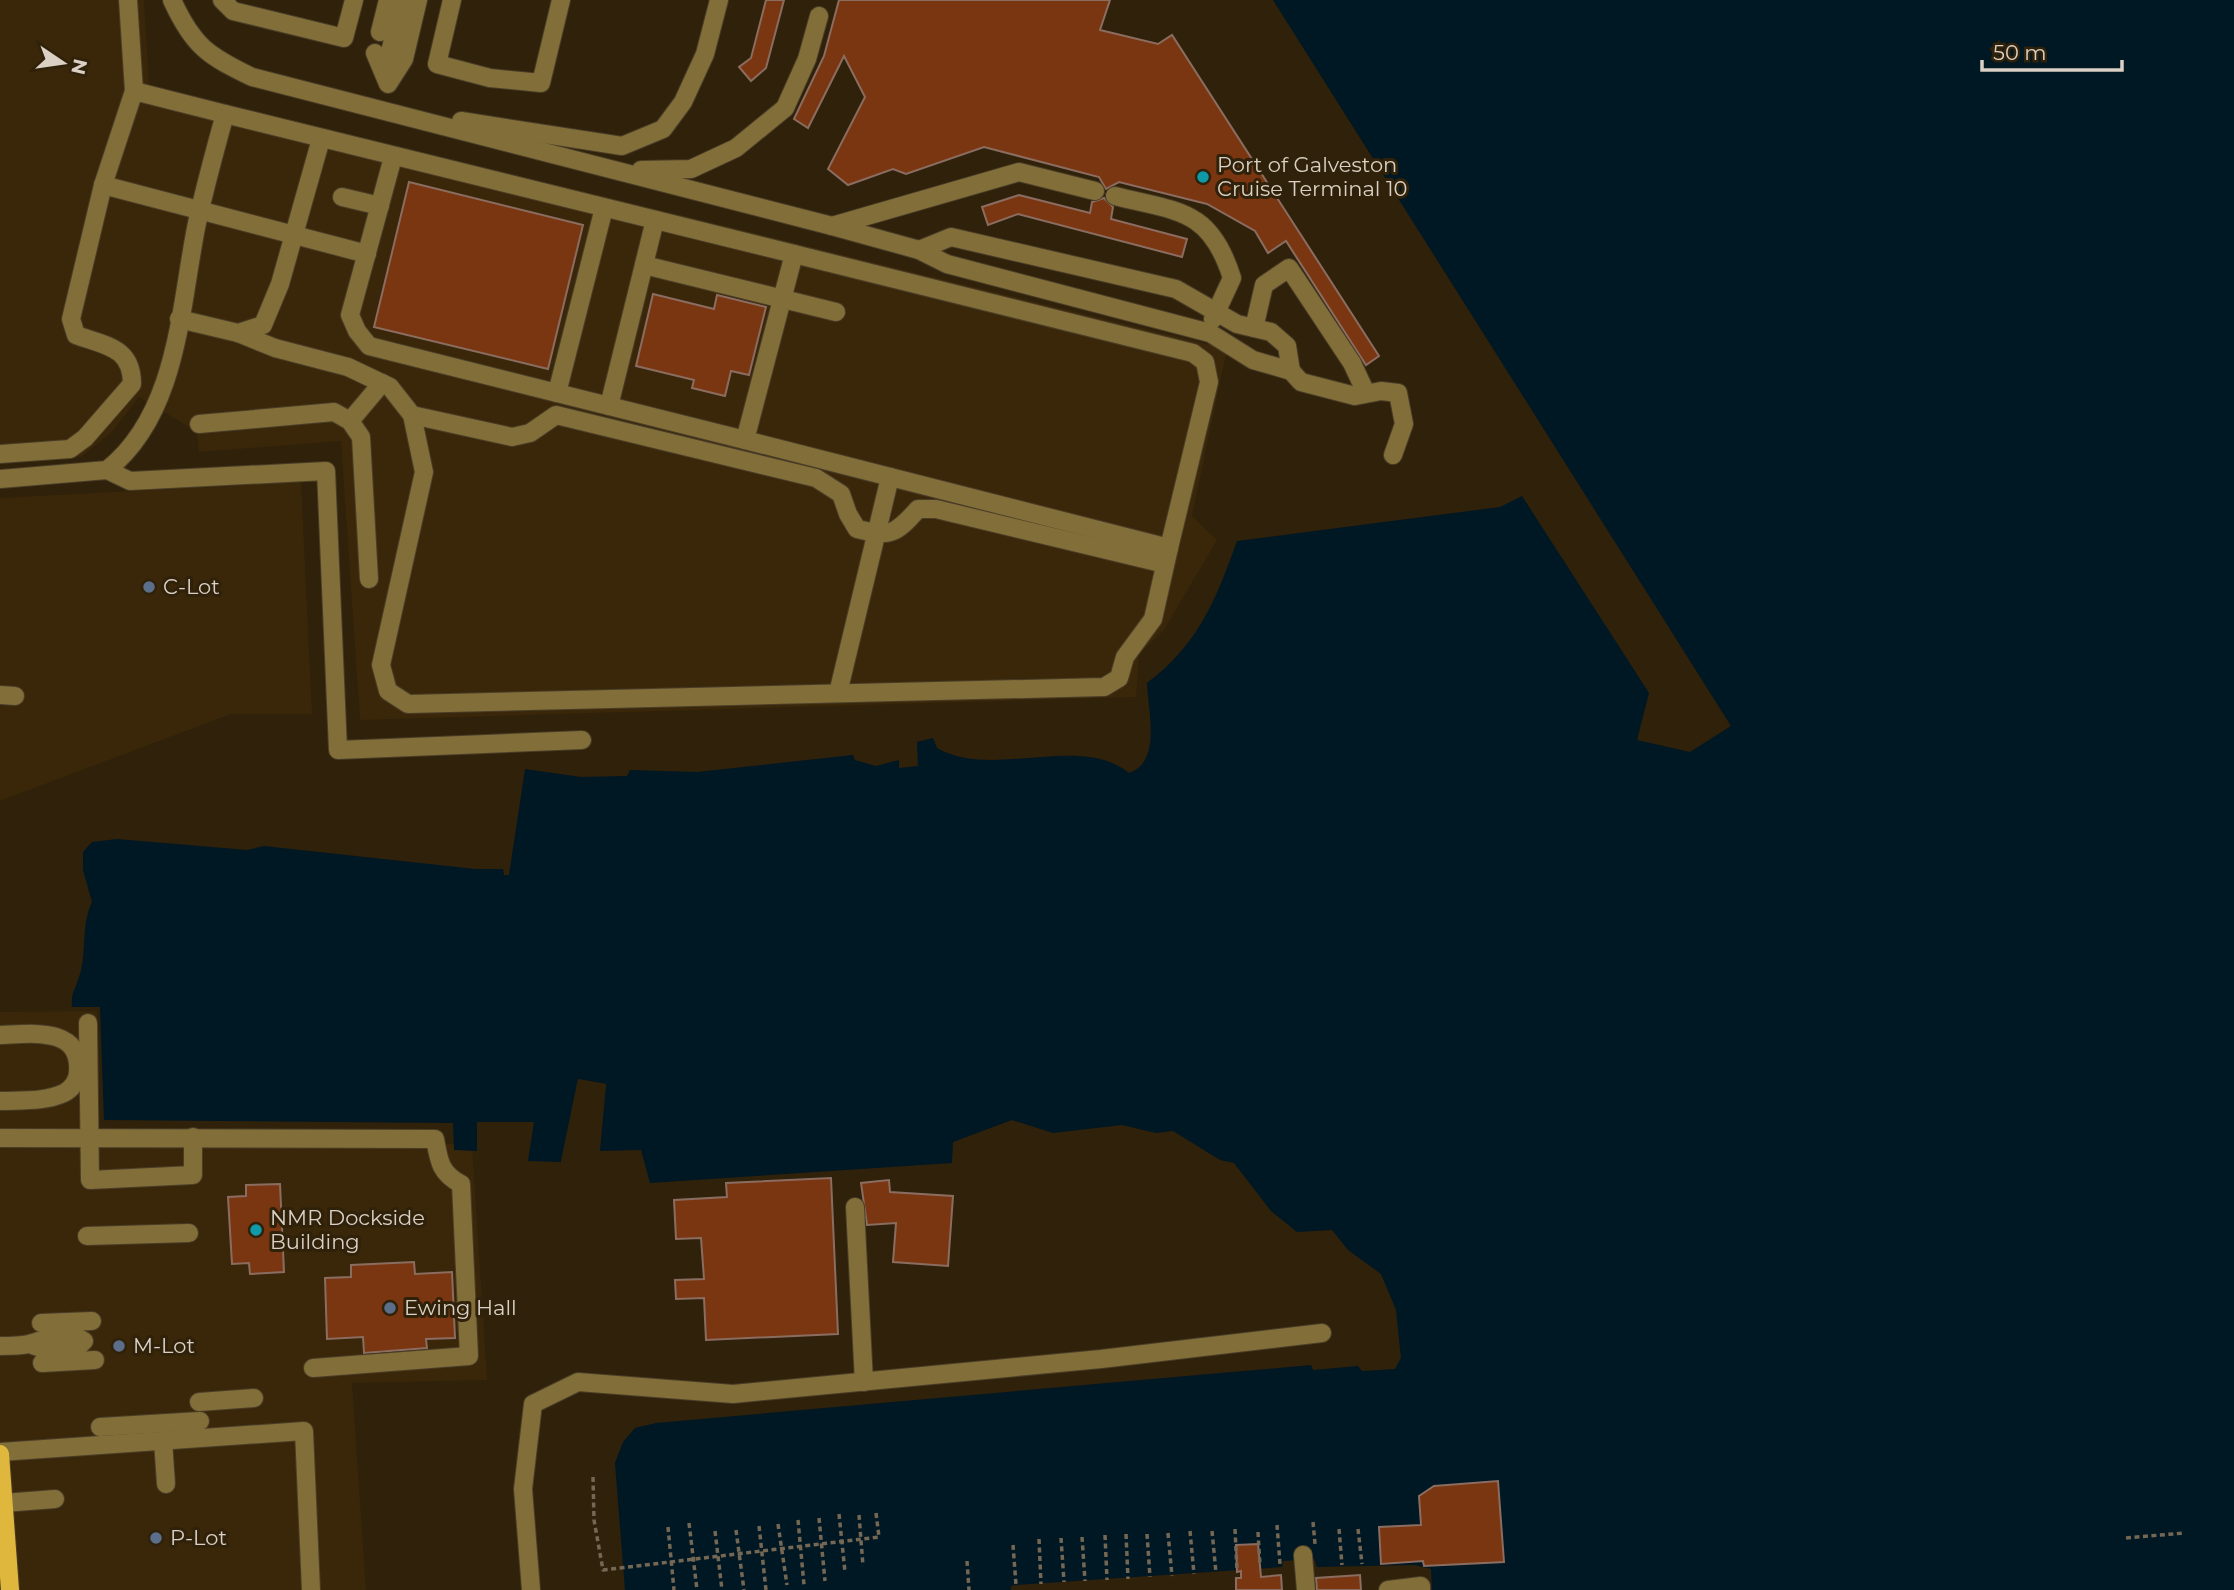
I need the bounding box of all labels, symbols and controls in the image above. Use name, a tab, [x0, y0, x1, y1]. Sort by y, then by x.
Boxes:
north arrow	[28, 28, 98, 98]
scale bar	[1982, 28, 2122, 72]
text: 50 m	[1993, 40, 2047, 65]
text: N	[66, 57, 92, 77]
place label: Port of Galveston Cruise Terminal 10	[1217, 152, 1408, 201]
marker: Port of Galveston Cruise Terminal 10	[1195, 169, 1211, 185]
place label: C-Lot	[163, 574, 220, 599]
marker: C-Lot	[141, 579, 157, 595]
place label: NMR Dockside Building	[270, 1205, 425, 1254]
marker: NMR Dockside Building	[248, 1222, 264, 1238]
place label: Ewing Hall	[404, 1295, 517, 1320]
marker: Ewing Hall	[382, 1300, 398, 1316]
place label: M-Lot	[133, 1333, 195, 1358]
marker: M-Lot	[111, 1338, 127, 1354]
place label: P-Lot	[170, 1525, 227, 1550]
marker: P-Lot	[148, 1530, 164, 1546]

